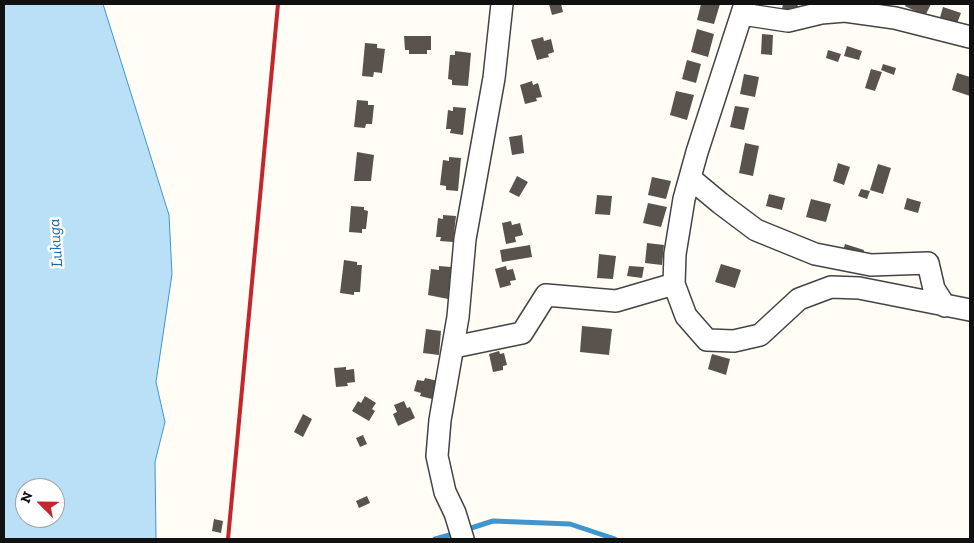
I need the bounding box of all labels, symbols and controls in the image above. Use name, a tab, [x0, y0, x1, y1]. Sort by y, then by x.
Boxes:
water label: Lukuga	[45, 218, 67, 268]
north arrow	[15, 478, 65, 528]
text: N	[17, 489, 37, 506]

